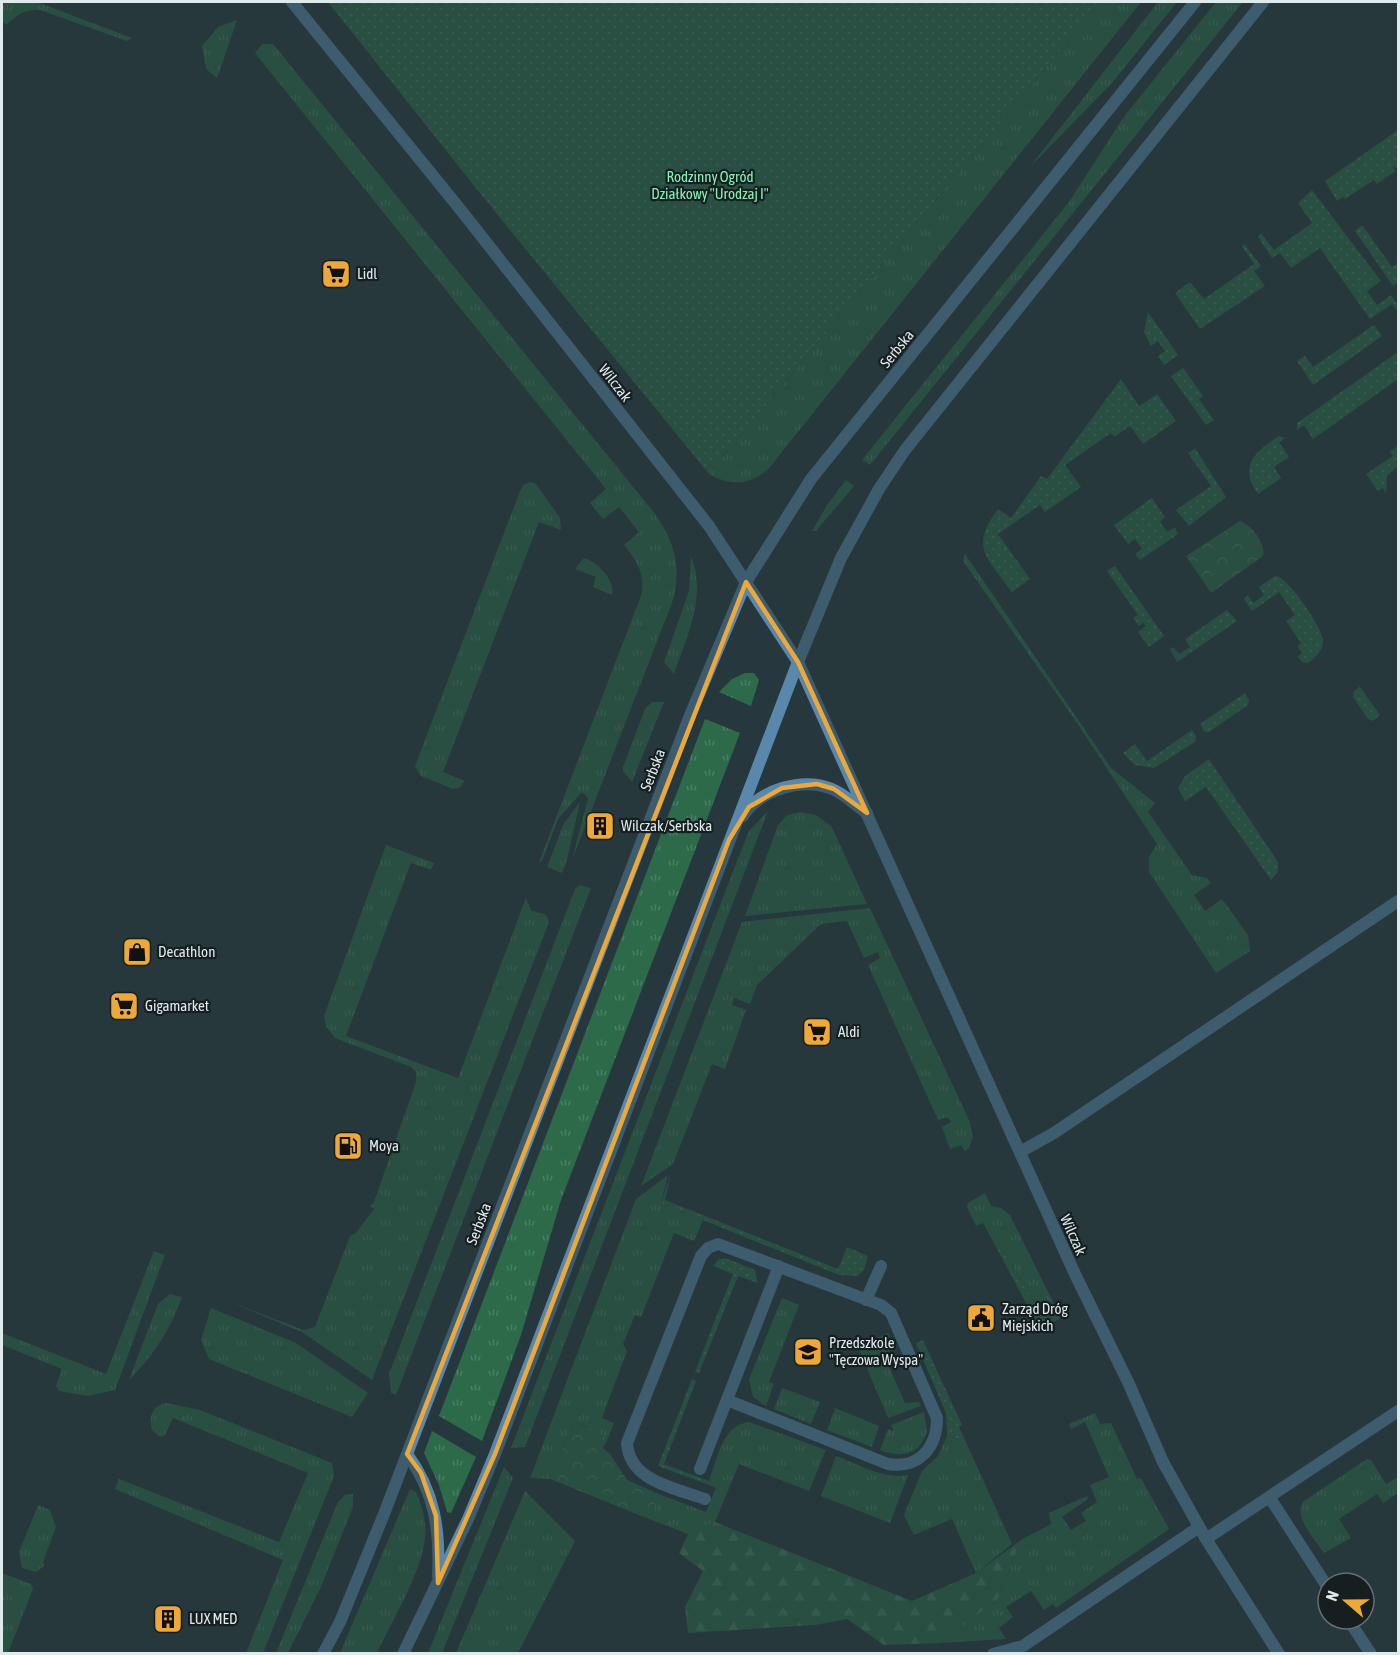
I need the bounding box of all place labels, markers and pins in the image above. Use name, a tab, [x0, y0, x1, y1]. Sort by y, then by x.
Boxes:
supermarket icon: Lidl	[320, 258, 352, 290]
place label: Lidl	[357, 265, 377, 282]
building icon: Wilczak/Serbska	[584, 810, 616, 842]
place label: Wilczak/Serbska	[621, 817, 712, 834]
shop icon: Decathlon	[121, 936, 153, 968]
place label: Decathlon	[158, 943, 215, 960]
supermarket icon: Gigamarket	[108, 990, 140, 1022]
place label: Gigamarket	[145, 997, 209, 1014]
supermarket icon: Aldi	[801, 1016, 833, 1048]
place label: Aldi	[838, 1023, 860, 1040]
fuel station icon: Moya	[332, 1130, 364, 1162]
place label: Moya	[369, 1137, 399, 1154]
place label: Zarząd Dróg Miejskich	[1002, 1300, 1069, 1334]
public building icon: Zarząd Dróg Miejskich	[965, 1302, 997, 1334]
place label: Przedszkole "Tęczowa Wyspa"	[829, 1334, 923, 1368]
school or university icon: Przedszkole "Tęczowa Wyspa"	[792, 1336, 824, 1368]
building icon: LUX MED	[152, 1603, 184, 1635]
place label: LUX MED	[189, 1610, 237, 1627]

